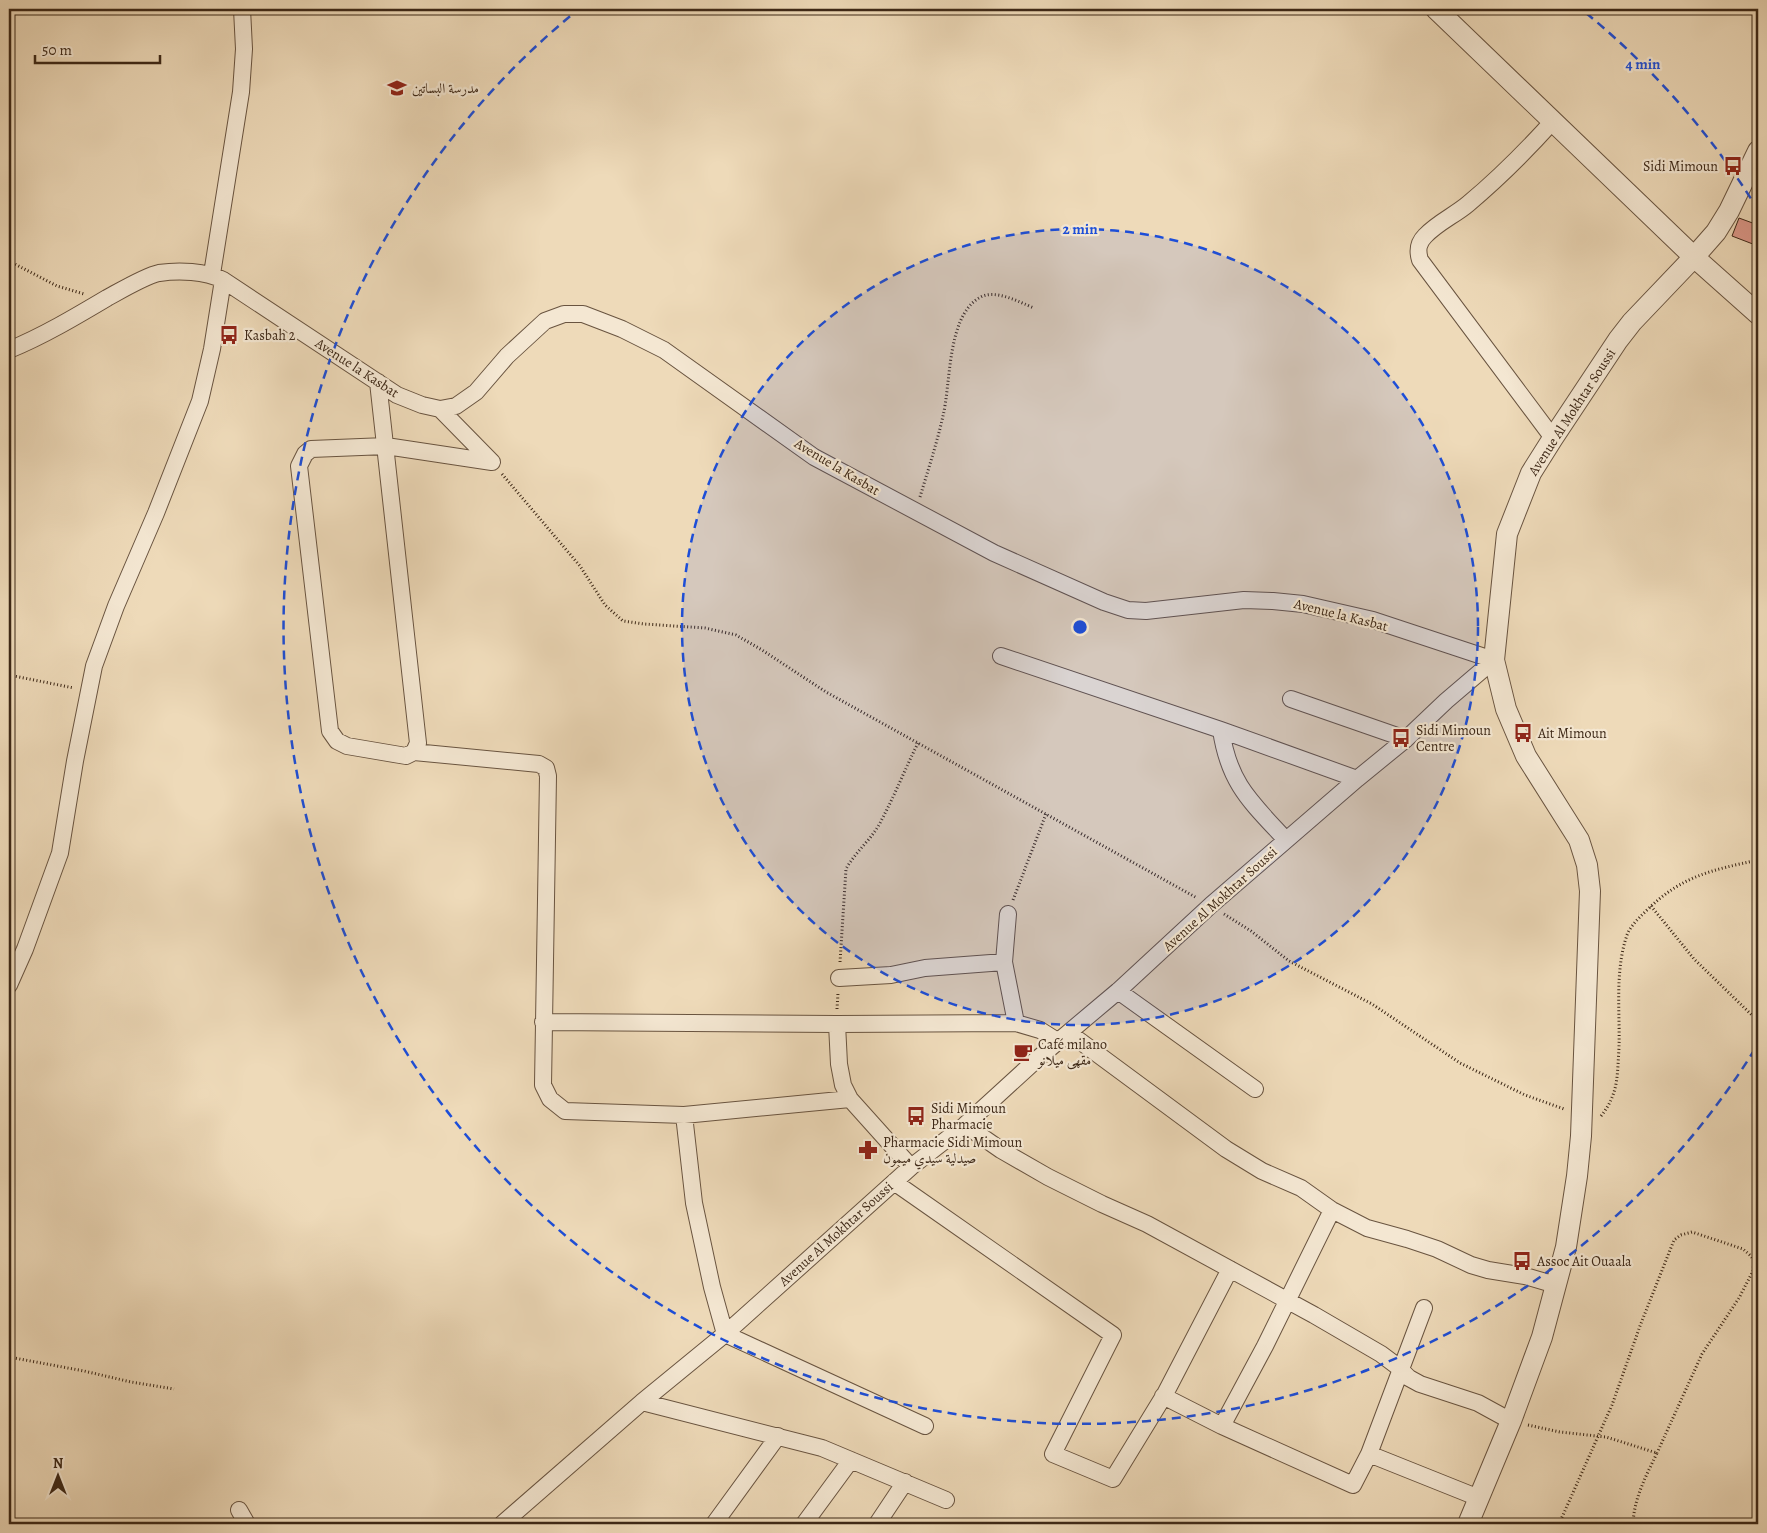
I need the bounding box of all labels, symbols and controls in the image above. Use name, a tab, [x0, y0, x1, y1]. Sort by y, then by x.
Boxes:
scale bar	[35, 32, 160, 64]
text: 50 m	[42, 40, 72, 60]
text: 4 min	[1625, 54, 1661, 74]
school or university icon: مدرسة البساتين	[386, 77, 408, 99]
place label: مدرسة البساتين	[412, 79, 479, 98]
bus stop icon: Sidi Mimoun	[1722, 155, 1744, 177]
place label: Sidi Mimoun	[1643, 157, 1718, 176]
text: 2 min	[1062, 219, 1098, 239]
bus stop icon: Kasbah 2	[218, 324, 240, 346]
place label: Kasbah 2	[244, 326, 296, 345]
street label: Avenue la Kasbat	[311, 333, 403, 402]
street label: Avenue Al Mokhtar Soussi	[1523, 345, 1620, 480]
street label: Avenue la Kasbat	[790, 434, 883, 500]
street label: Avenue la Kasbat	[1291, 594, 1390, 636]
centre of rings	[1071, 618, 1089, 636]
place label: Sidi Mimoun Centre	[1416, 721, 1491, 756]
bus stop icon: Ait Mimoun	[1512, 722, 1534, 744]
place label: Ait Mimoun	[1537, 724, 1607, 743]
bus stop icon: Sidi Mimoun Centre	[1390, 727, 1412, 749]
street label: Avenue Al Mokhtar Soussi	[1158, 842, 1281, 956]
place label: Café milano مقهى ميلانو	[1036, 1035, 1107, 1070]
cafe icon: Café milano مقهى ميلانو	[1012, 1041, 1034, 1063]
place label: Sidi Mimoun Pharmacie	[931, 1099, 1006, 1134]
bus stop icon: Sidi Mimoun Pharmacie	[905, 1105, 927, 1127]
place label: Pharmacie Sidi Mimoun صيدلية سيدي ميمون	[883, 1133, 1023, 1170]
pharmacy icon: Pharmacie Sidi Mimoun صيدلية سيدي ميمون	[857, 1139, 879, 1161]
street label: Avenue Al Mokhtar Soussi	[774, 1177, 897, 1291]
bus stop icon: Assoc Ait Ouaala	[1511, 1250, 1533, 1272]
place label: Assoc Ait Ouaala	[1536, 1252, 1632, 1271]
north arrow	[32, 1450, 82, 1500]
text: N	[53, 1454, 63, 1473]

